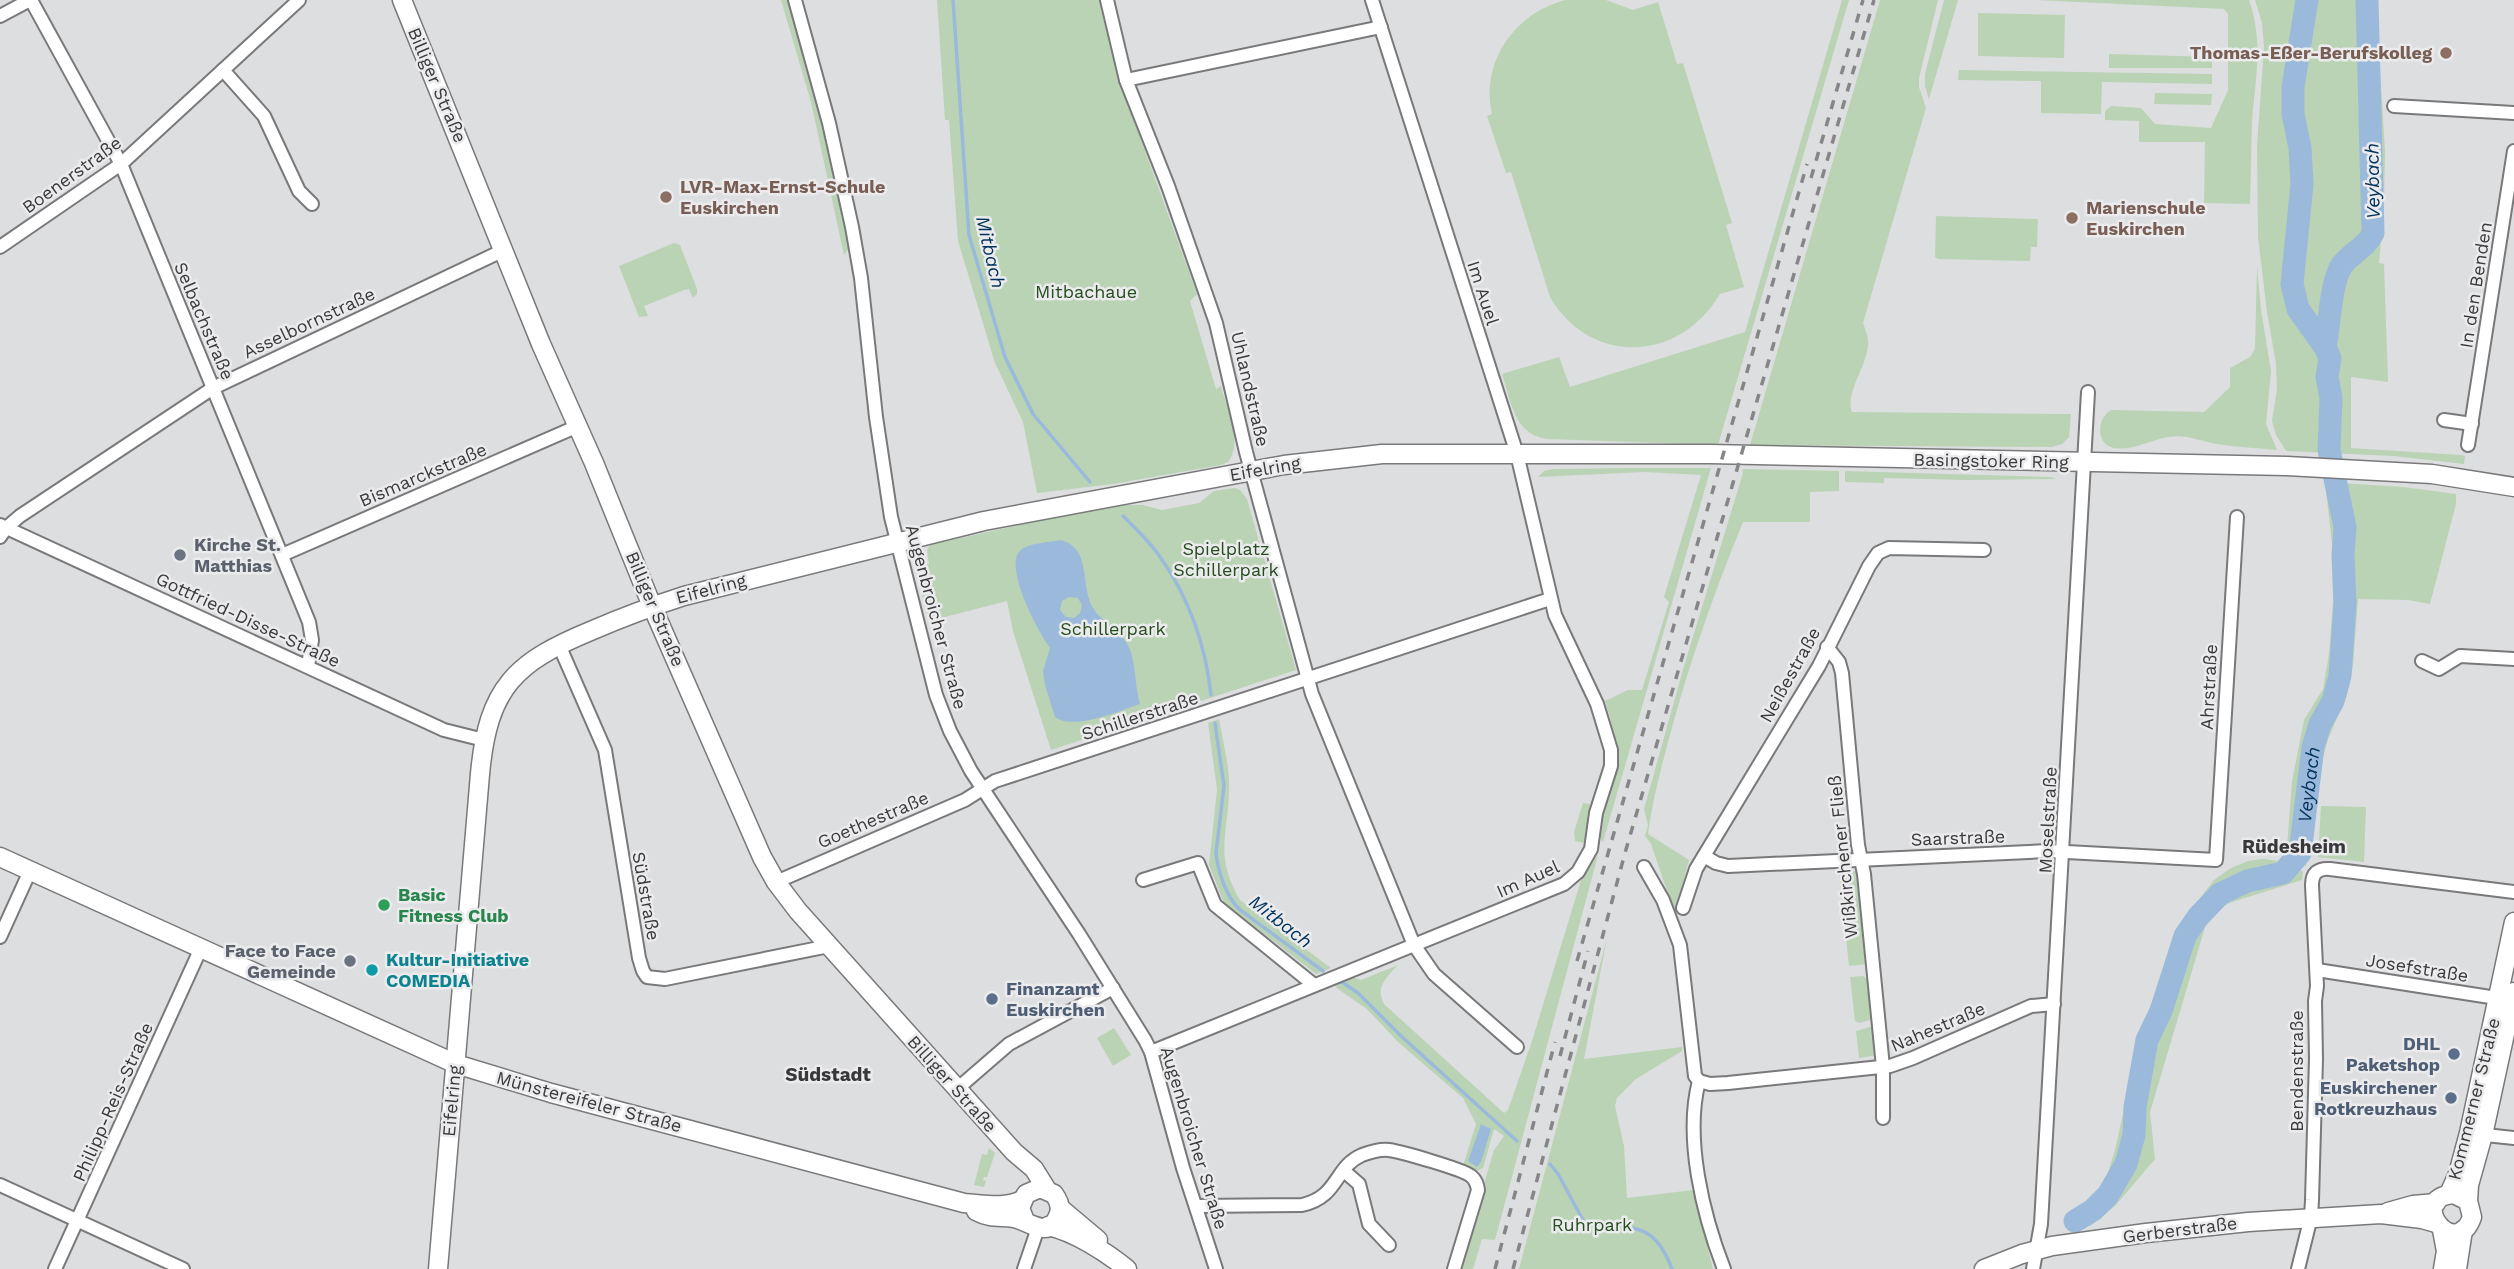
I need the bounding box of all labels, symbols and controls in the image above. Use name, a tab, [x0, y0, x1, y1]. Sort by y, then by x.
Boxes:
street label: Billiger Straße	[404, 24, 471, 146]
place label: Thomas-Eßer-Berufskolleg	[2190, 42, 2433, 63]
marker: Thomas-Eßer-Berufskolleg	[2438, 45, 2454, 61]
street label: Boenerstraße	[18, 132, 125, 218]
water label: Veybach	[2360, 143, 2385, 219]
place label: LVR-Max-Ernst-Schule Euskirchen	[680, 176, 886, 218]
marker: LVR-Max-Ernst-Schule Euskirchen	[658, 189, 674, 205]
place label: Marienschule Euskirchen	[2086, 197, 2206, 239]
marker: Marienschule Euskirchen	[2064, 210, 2080, 226]
water label: Mitbach	[971, 214, 1010, 290]
street label: In den Benden	[2455, 220, 2496, 350]
street label: Im Auel	[1463, 258, 1504, 328]
street label: Selbachstraße	[170, 259, 239, 383]
park label: Mitbachaue	[1035, 281, 1137, 302]
street label: Asselbornstraße	[240, 283, 378, 362]
street label: Uhlandstraße	[1227, 329, 1274, 449]
street label: Bismarckstraße	[356, 438, 490, 511]
street label: Basingstoker Ring	[1913, 449, 2069, 472]
street label: Eifelring	[1228, 452, 1303, 485]
street label: Augenbroicher Straße	[902, 522, 971, 712]
place label: Kirche St. Matthias	[194, 534, 281, 576]
park label: Spielplatz Schillerpark	[1173, 538, 1279, 580]
marker: Kirche St. Matthias	[172, 547, 188, 563]
street label: Billiger Straße	[622, 548, 689, 670]
street label: Gottfried-Disse-Straße	[153, 568, 344, 672]
street label: Eifelring	[673, 569, 749, 608]
park label: Schillerpark	[1060, 618, 1166, 639]
street label: Neißestraße	[1755, 624, 1824, 726]
street label: Ahrstraße	[2196, 644, 2221, 730]
street label: Schillerstraße	[1079, 687, 1201, 744]
water label: Veybach	[2293, 746, 2325, 824]
street label: Moselstraße	[2034, 766, 2061, 874]
street label: Wißkirchener Fließ	[1823, 774, 1862, 940]
street label: Goethestraße	[814, 787, 932, 852]
street label: Saarstraße	[1910, 825, 2006, 850]
district label: Rüdesheim	[2242, 835, 2346, 858]
street label: Südstraße	[628, 850, 665, 942]
street label: Im Auel	[1493, 855, 1563, 902]
place label: Basic Fitness Club	[398, 884, 509, 926]
water label: Mitbach	[1245, 890, 1317, 953]
marker: Basic Fitness Club	[376, 897, 392, 913]
place label: Face to Face Gemeinde	[225, 940, 336, 982]
place label: Kultur-Initiative COMEDIA	[386, 949, 529, 991]
street label: Josefstraße	[2364, 949, 2470, 986]
marker: Face to Face Gemeinde	[342, 953, 358, 969]
marker: Kultur-Initiative COMEDIA	[364, 962, 380, 978]
place label: Finanzamt Euskirchen	[1006, 978, 1105, 1020]
marker: Finanzamt Euskirchen	[984, 991, 1000, 1007]
street label: Nahestraße	[1887, 997, 1988, 1056]
street label: Bendenstraße	[2286, 1010, 2307, 1132]
street label: Kommerner Straße	[2443, 1016, 2504, 1182]
street label: Philipp-Reis-Straße	[68, 1019, 157, 1185]
street label: Billiger Straße	[903, 1031, 1001, 1136]
place label: DHL Paketshop	[2346, 1033, 2440, 1075]
street label: Augenbroicher Straße	[1157, 1044, 1232, 1232]
marker: DHL Paketshop	[2446, 1046, 2462, 1062]
district label: Südstadt	[785, 1063, 872, 1086]
street label: Eifelring	[438, 1064, 465, 1138]
street label: Münstereifeler Straße	[494, 1067, 684, 1136]
place label: Euskirchener Rotkreuzhaus	[2314, 1077, 2437, 1119]
marker: Euskirchener Rotkreuzhaus	[2443, 1090, 2459, 1106]
street label: Gerberstraße	[2121, 1212, 2238, 1247]
park label: Ruhrpark	[1552, 1214, 1632, 1235]

